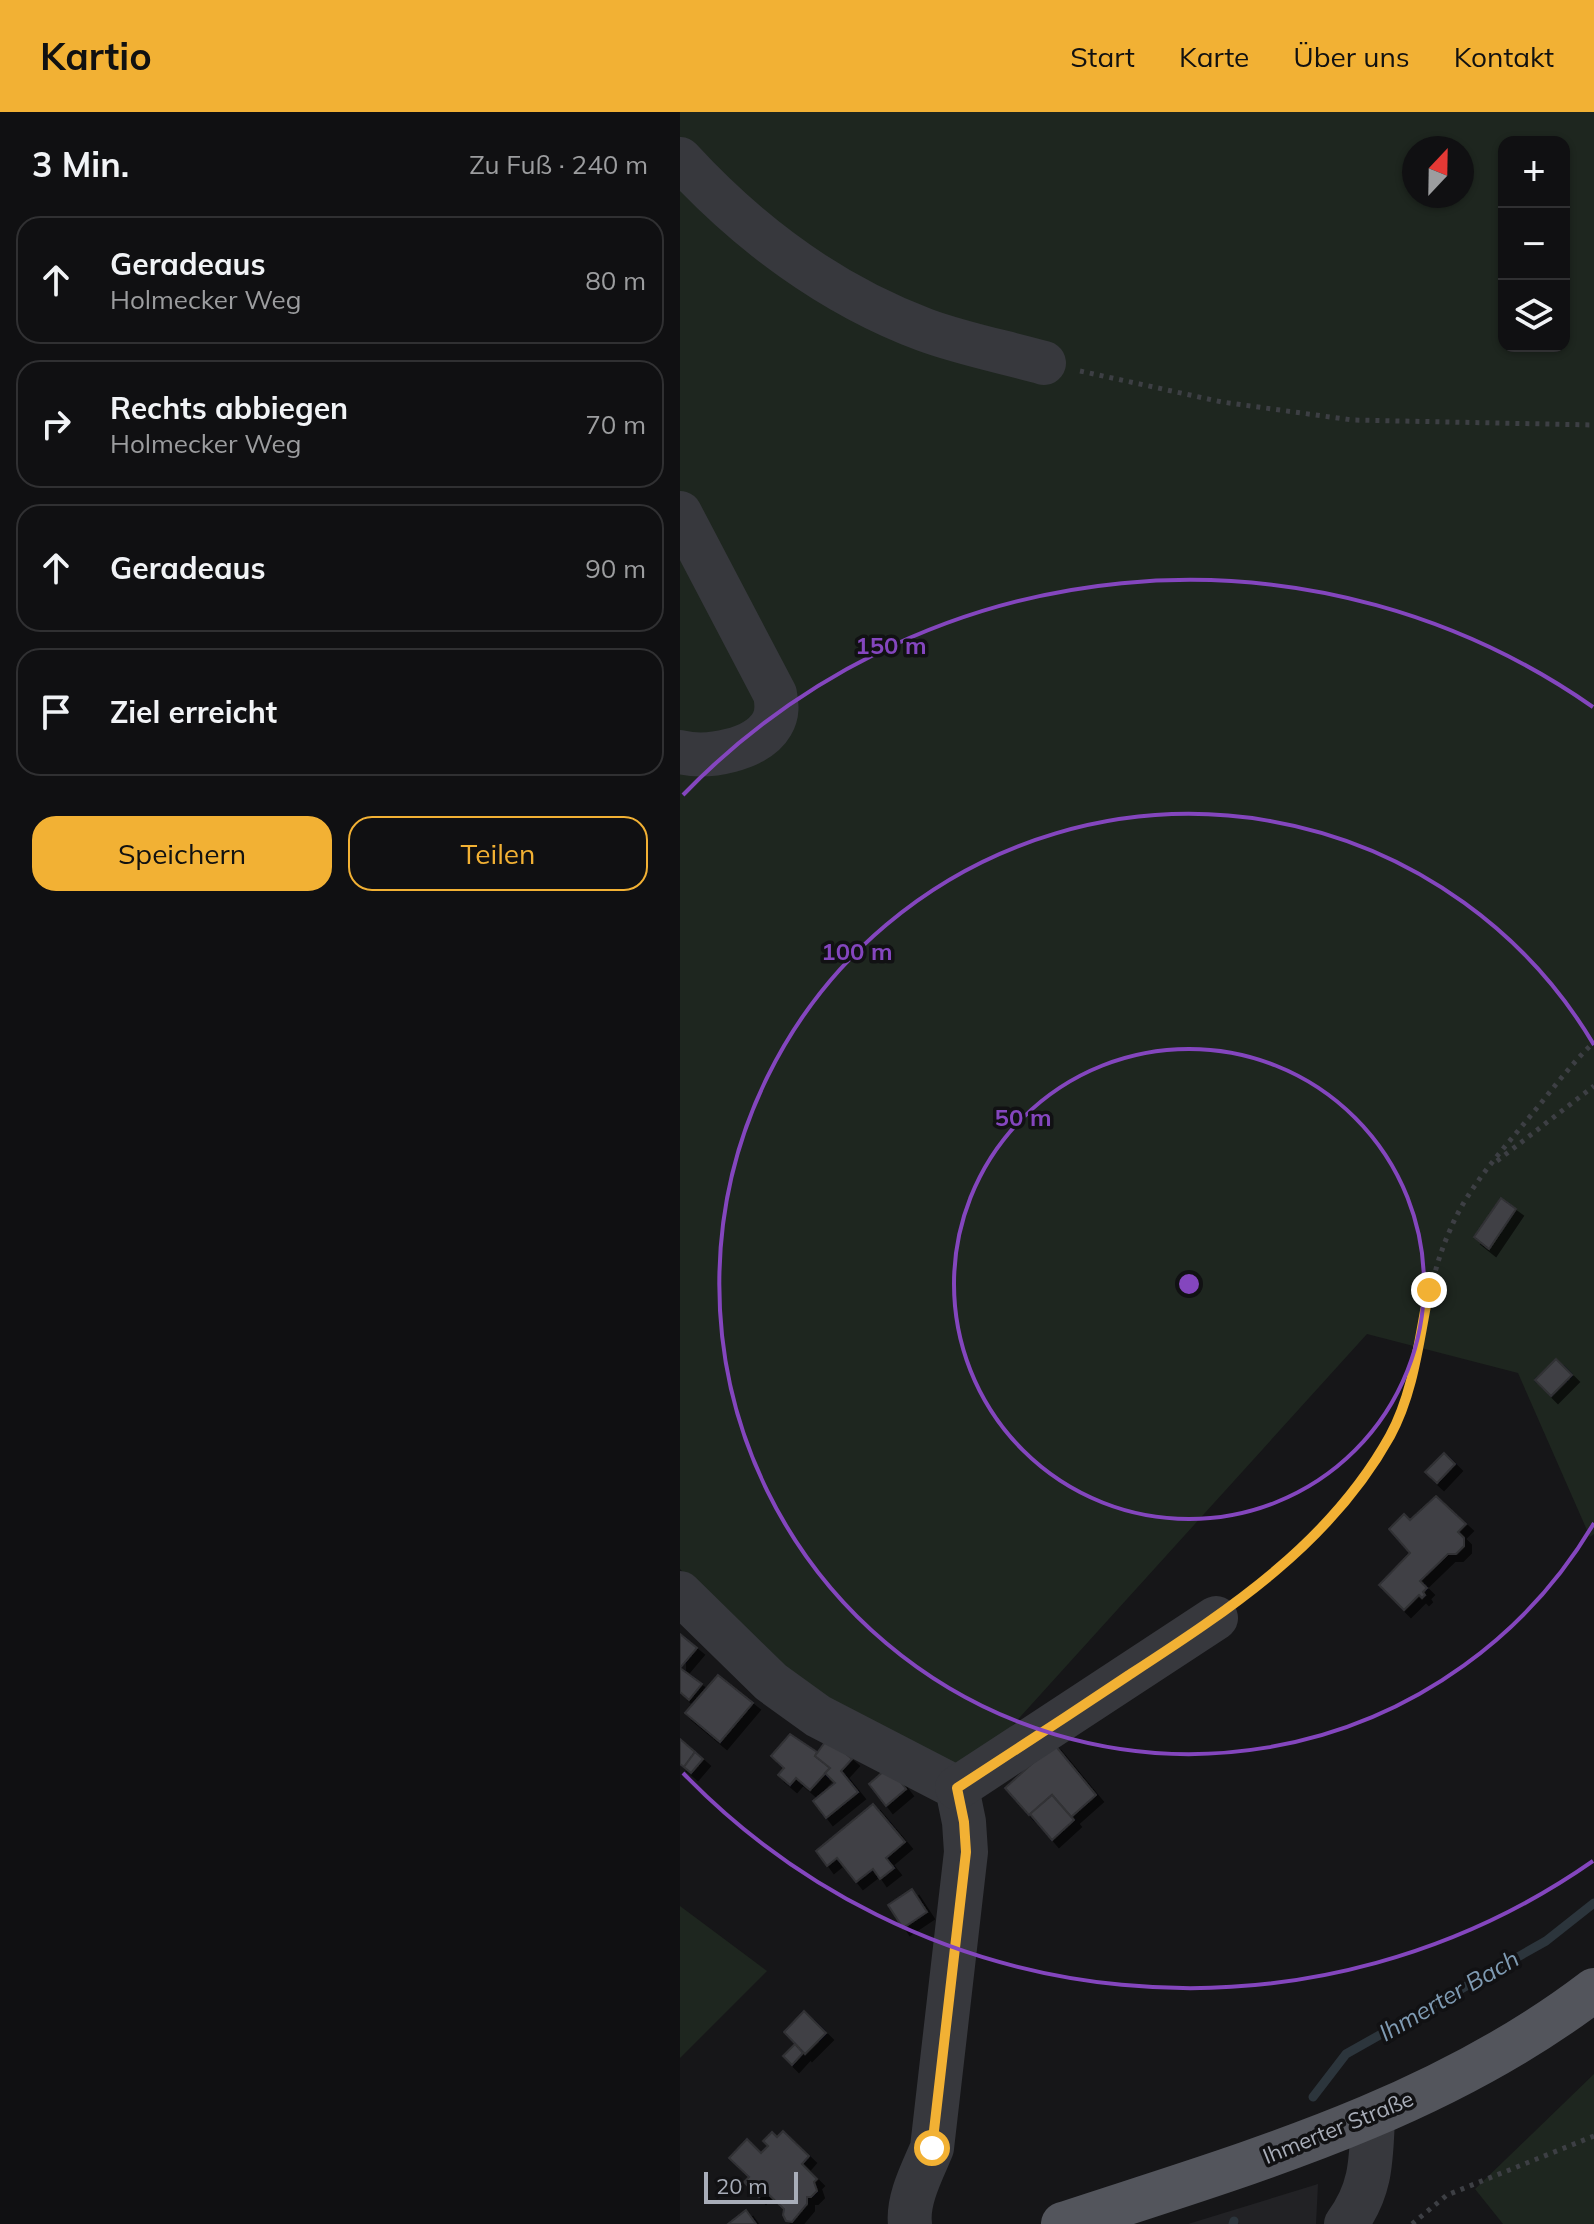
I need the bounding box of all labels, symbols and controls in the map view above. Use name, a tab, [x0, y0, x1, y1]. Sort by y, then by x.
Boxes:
text: Kartio	[40, 32, 152, 80]
text: Start	[1070, 39, 1135, 74]
text: Karte	[1179, 39, 1249, 74]
text: Über uns	[1293, 39, 1410, 74]
text: Kontakt	[1454, 39, 1554, 74]
north arrow	[1402, 136, 1474, 208]
map controls	[1498, 136, 1570, 352]
button: +	[1498, 136, 1570, 208]
text: 3 Min.	[32, 143, 129, 186]
text: Zu Fuß · 240 m	[469, 148, 648, 181]
button: −	[1498, 208, 1570, 280]
text: Geradeaus	[110, 245, 265, 283]
icon: ahead	[34, 258, 78, 302]
text: 80 m	[585, 264, 646, 297]
button: layers	[1498, 280, 1570, 352]
text: Holmecker Weg	[110, 283, 301, 316]
text: Rechts abbiegen	[110, 389, 348, 427]
icon: right	[34, 402, 78, 446]
text: 70 m	[585, 408, 646, 441]
text: Holmecker Weg	[110, 427, 301, 460]
icon: ahead	[34, 546, 78, 590]
text: Geradeaus	[110, 549, 265, 587]
text: 90 m	[585, 552, 646, 585]
text: 150 m	[855, 630, 927, 660]
icon: arrive	[34, 690, 78, 734]
text: Ziel erreicht	[110, 693, 277, 731]
button: Speichern	[32, 816, 332, 891]
button: Teilen	[348, 816, 648, 891]
text: 100 m	[821, 936, 893, 966]
text: 50 m	[995, 1102, 1051, 1132]
centre of rings	[1175, 1270, 1203, 1298]
route end	[1411, 1272, 1447, 1308]
water label: Ihmerter Bach	[1373, 1943, 1524, 2047]
street label: Ihmerter Straße	[1259, 2084, 1417, 2170]
route start	[914, 2130, 950, 2166]
scale bar	[704, 2168, 798, 2204]
text: 20 m	[716, 2172, 767, 2200]

